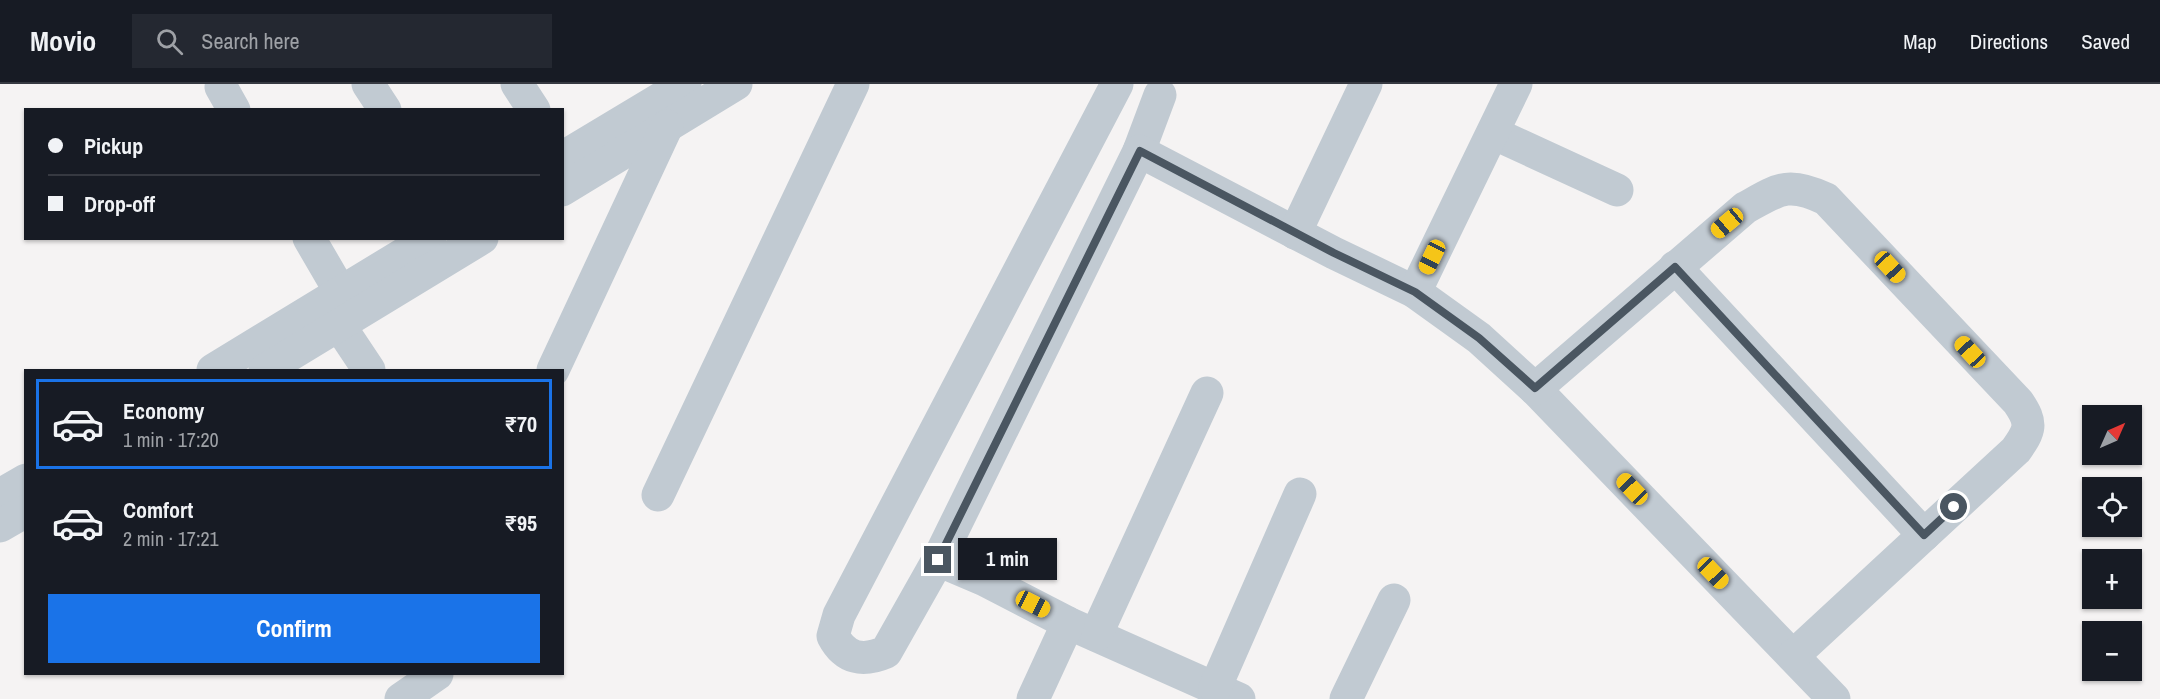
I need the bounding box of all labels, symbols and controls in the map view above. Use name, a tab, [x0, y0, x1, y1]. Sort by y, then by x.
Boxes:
search box	[132, 14, 552, 68]
text: Movio	[30, 22, 96, 60]
icon: search	[153, 25, 186, 58]
text: Search here	[201, 26, 300, 56]
text: Map	[1903, 27, 1937, 56]
text: Directions	[1970, 27, 2048, 56]
text: Saved	[2081, 27, 2130, 56]
text: Pickup	[84, 131, 143, 161]
text: Drop-off	[84, 189, 155, 219]
car	[1707, 205, 1747, 241]
car	[1416, 237, 1448, 277]
car	[1871, 248, 1909, 286]
car	[1951, 333, 1989, 371]
text: Economy	[123, 396, 204, 426]
icon: car	[51, 397, 105, 451]
north arrow	[2082, 405, 2142, 465]
map controls	[2082, 405, 2142, 681]
text: ₹70	[504, 409, 537, 439]
text: 1 min · 17:20	[123, 426, 219, 453]
car	[1613, 470, 1651, 508]
button: locate	[2082, 477, 2142, 537]
route start	[1940, 493, 1967, 520]
text: Comfort	[123, 495, 193, 525]
icon: car	[51, 496, 105, 550]
text: ₹95	[504, 508, 537, 538]
text: 2 min · 17:21	[123, 525, 219, 552]
callout: 1 min	[959, 539, 1058, 581]
text: 1 min	[986, 545, 1029, 572]
route end	[924, 546, 951, 573]
button: +	[2082, 549, 2142, 609]
car	[1694, 554, 1732, 592]
car	[1013, 588, 1053, 620]
button: Confirm	[48, 594, 540, 663]
button: −	[2082, 621, 2142, 681]

